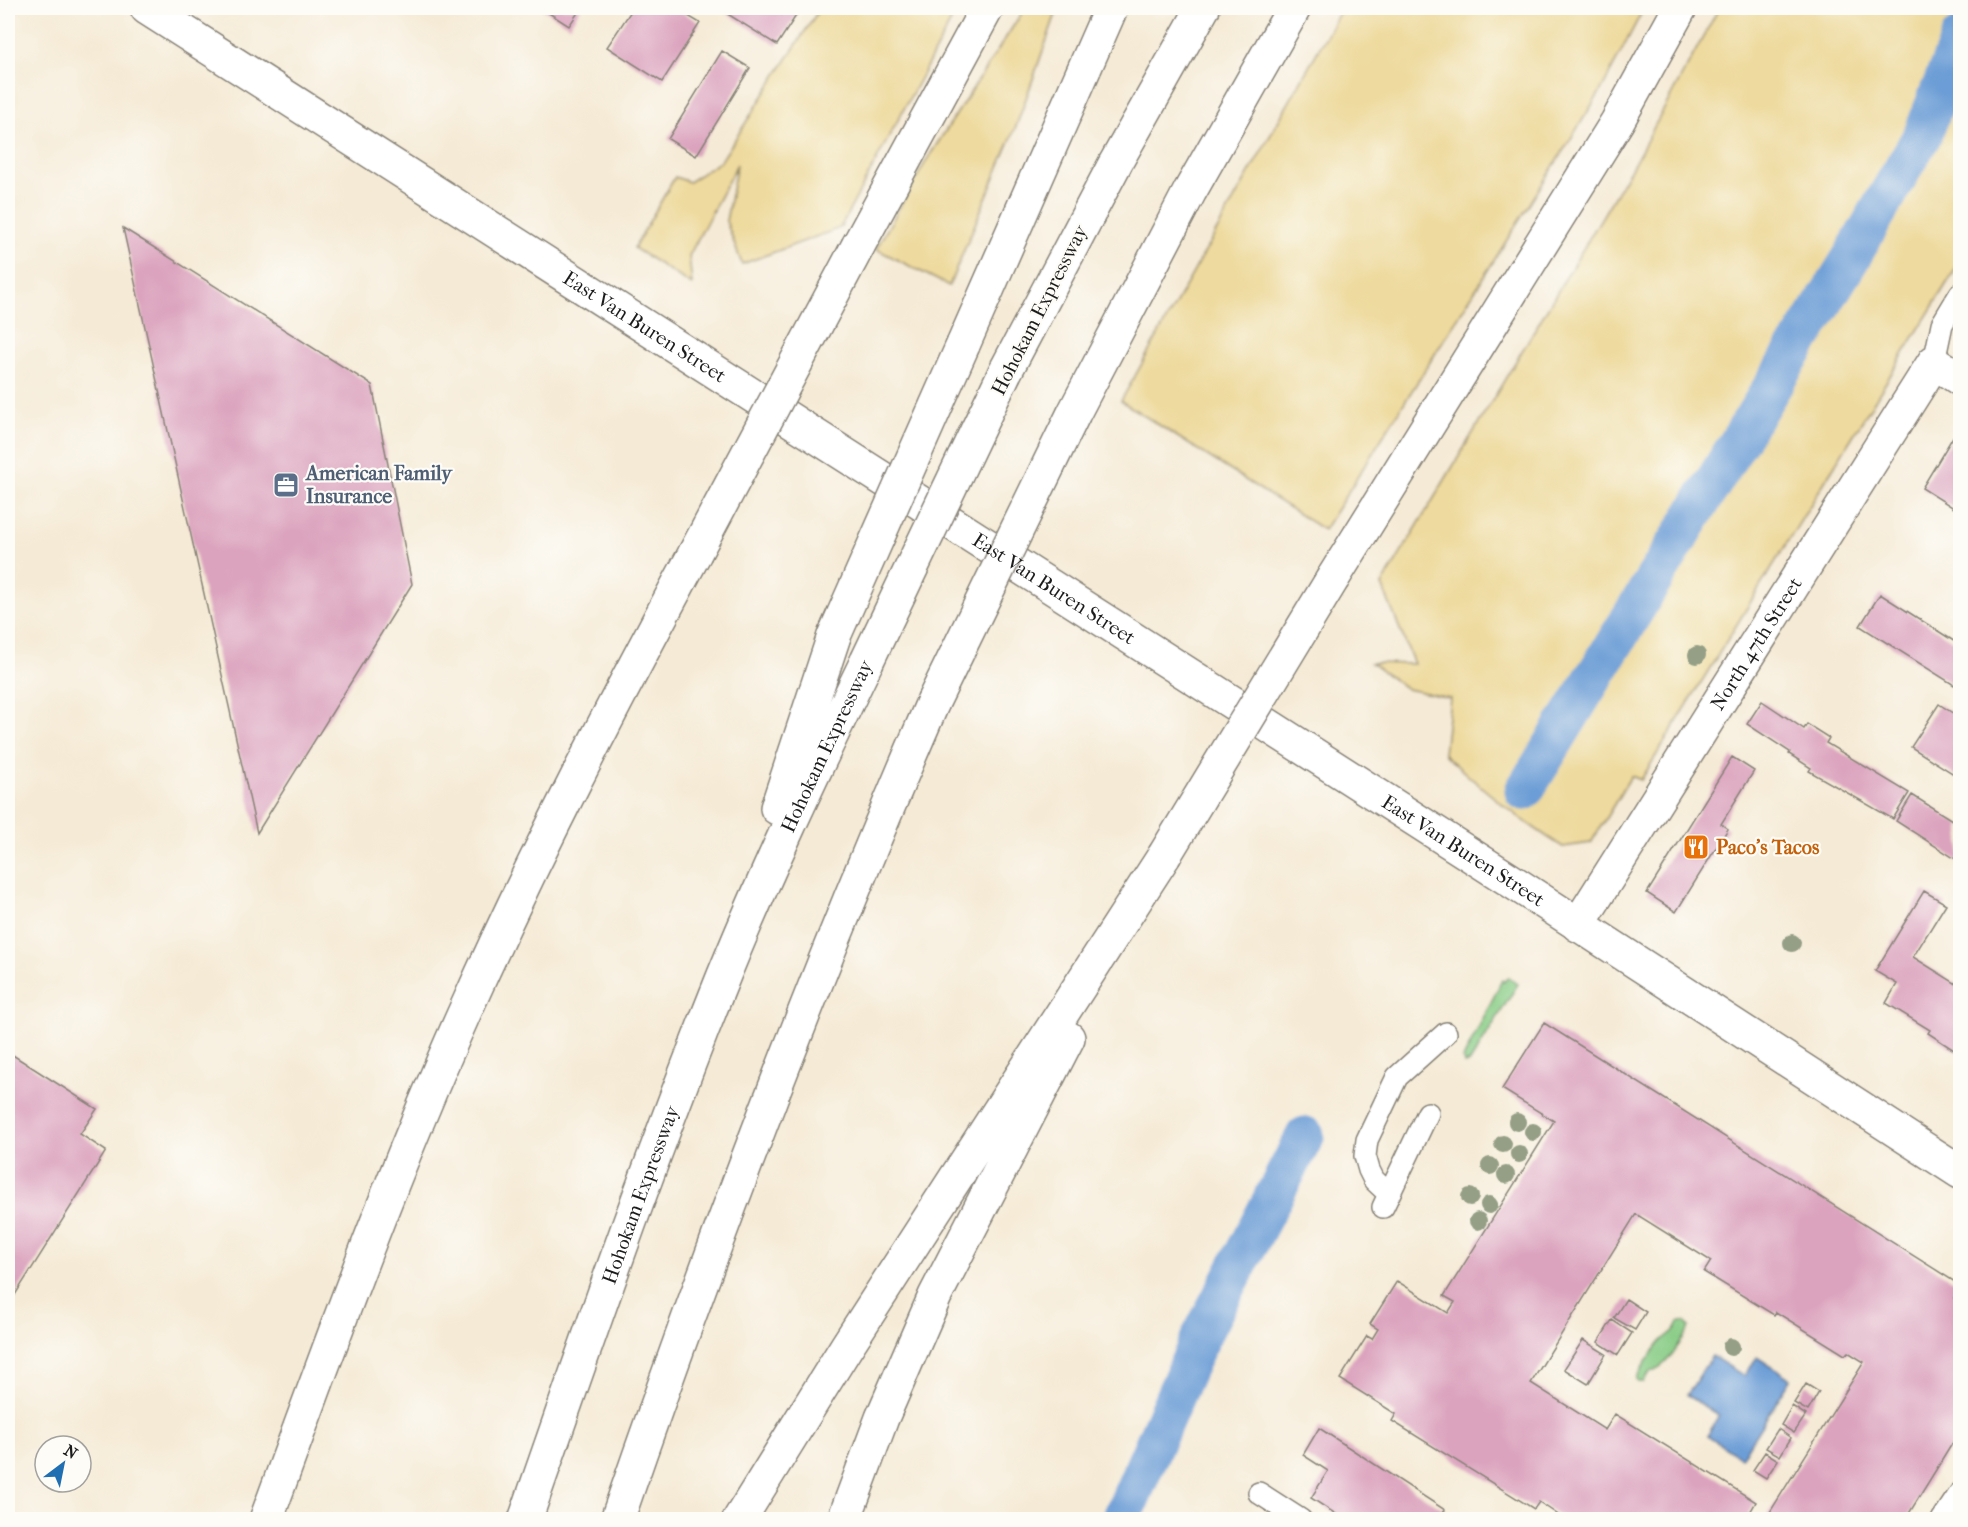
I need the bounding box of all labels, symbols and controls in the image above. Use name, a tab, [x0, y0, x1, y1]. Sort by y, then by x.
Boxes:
street label: Hohokam Expressway	[987, 220, 1093, 399]
street label: East Van Buren Street	[559, 266, 730, 387]
place label: American Family Insurance	[304, 462, 453, 508]
office icon: American Family Insurance	[271, 470, 301, 500]
street label: East Van Buren Street	[968, 528, 1140, 649]
street label: North 47th Street	[1706, 573, 1807, 714]
street label: Hohokam Expressway	[777, 655, 878, 836]
street label: East Van Buren Street	[1378, 790, 1549, 912]
restaurant icon: Paco's Tacos	[1681, 832, 1711, 862]
place label: Paco's Tacos	[1716, 836, 1820, 859]
street label: Hohokam Expressway	[598, 1102, 684, 1287]
north arrow	[33, 1434, 93, 1494]
text: N	[61, 1440, 82, 1463]

